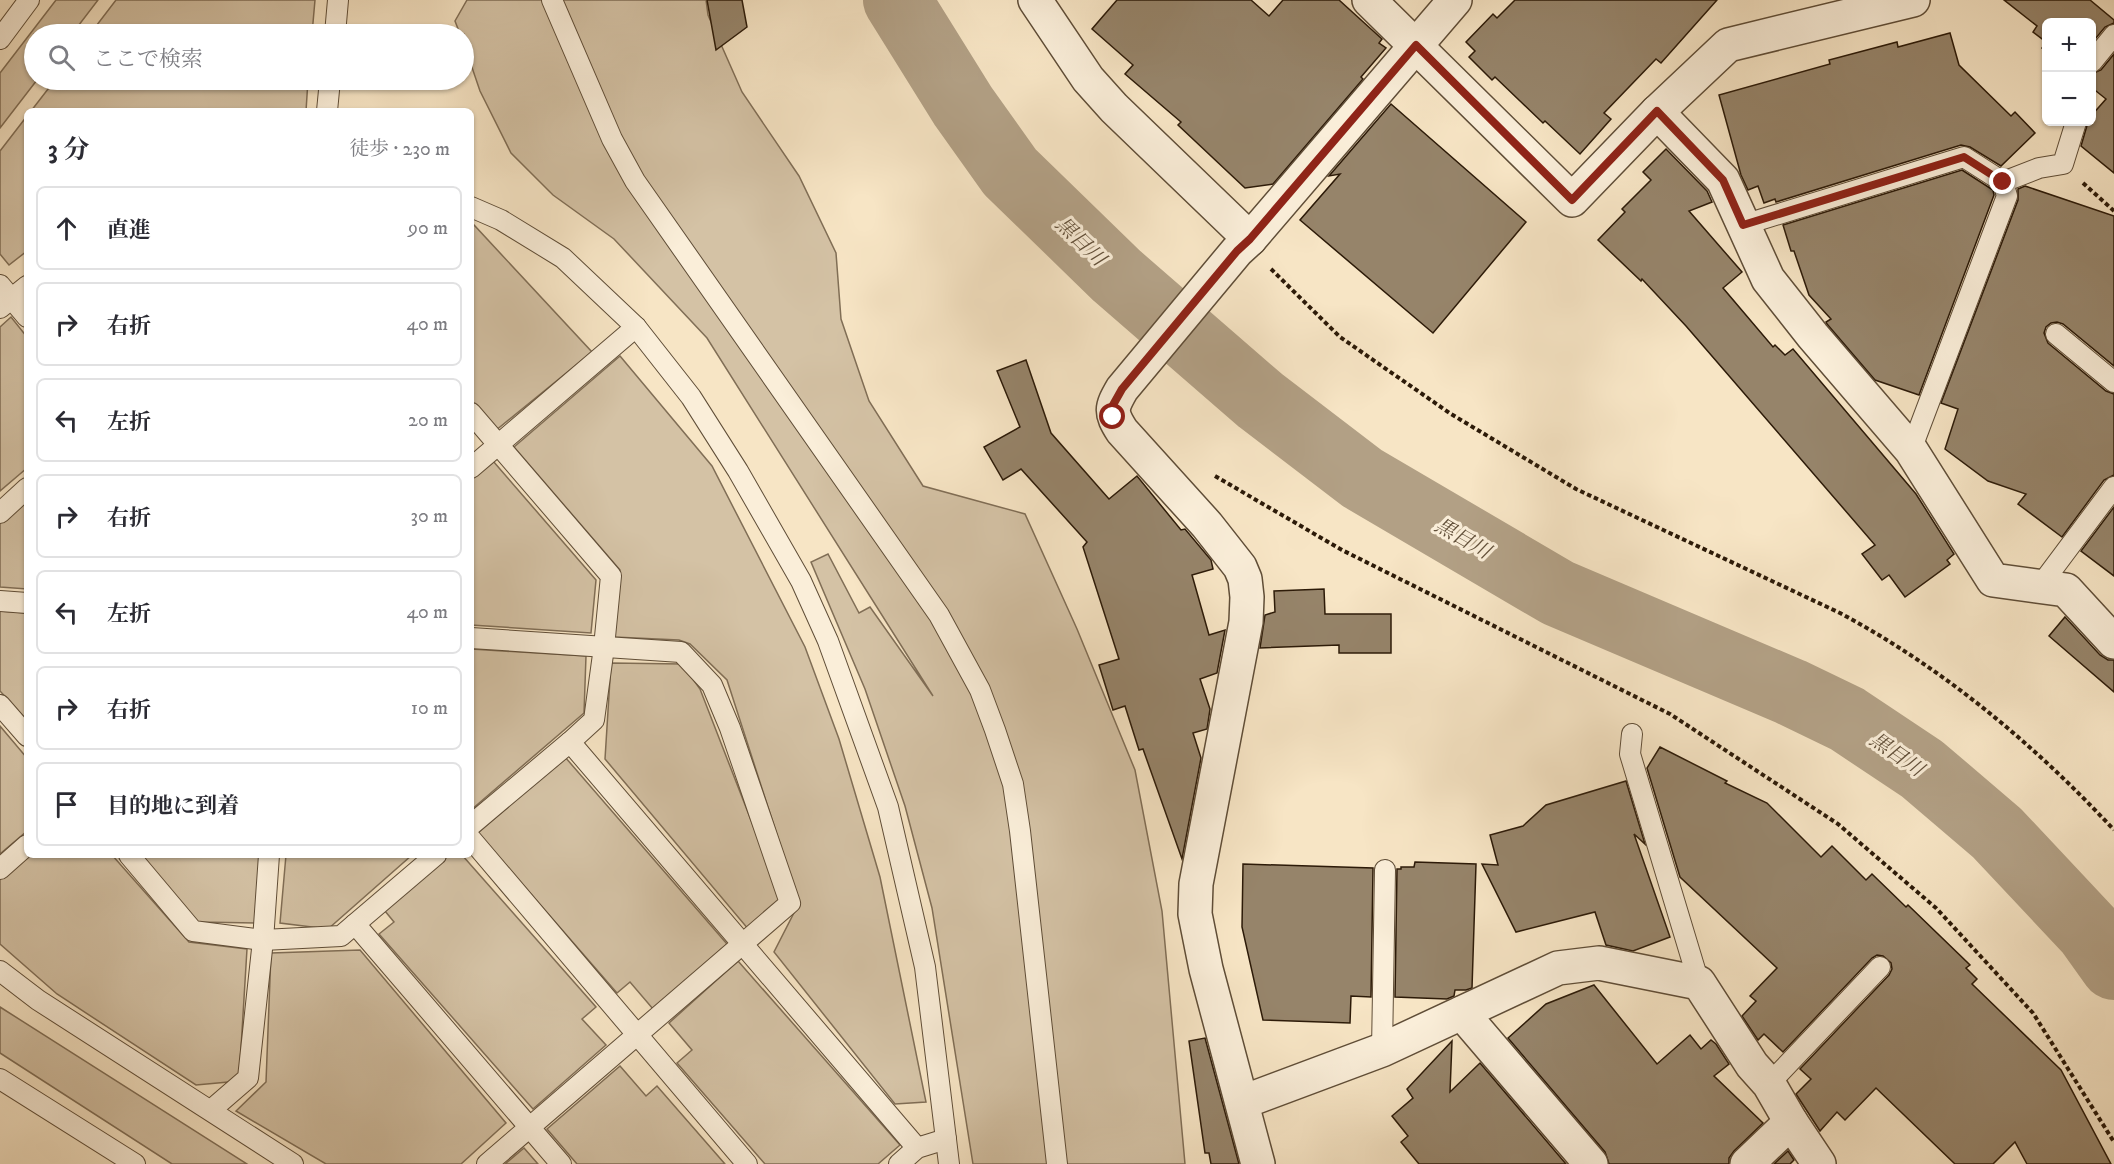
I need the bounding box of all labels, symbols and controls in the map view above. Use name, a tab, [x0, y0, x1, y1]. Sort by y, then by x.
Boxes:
map controls	[2042, 18, 2096, 126]
button: +	[2042, 18, 2096, 72]
search box	[24, 24, 474, 90]
icon: search	[45, 41, 78, 74]
text: ここで検索	[93, 46, 203, 73]
button: −	[2042, 72, 2096, 126]
text: 3 分	[48, 134, 89, 167]
text: 徒歩 · 230 m	[349, 137, 450, 162]
route end	[1989, 168, 2015, 194]
icon: ahead	[50, 212, 83, 245]
water label: 黒目川	[1050, 212, 1112, 273]
text: 90 m	[408, 216, 448, 241]
text: 直進	[107, 217, 151, 244]
icon: right	[50, 308, 83, 341]
text: 40 m	[406, 312, 448, 337]
text: 右折	[107, 313, 151, 340]
route start	[1099, 403, 1125, 429]
icon: left	[50, 404, 83, 437]
text: 20 m	[408, 408, 448, 433]
text: 左折	[107, 409, 151, 436]
icon: right	[50, 500, 83, 533]
text: 30 m	[410, 504, 448, 529]
text: 右折	[107, 505, 151, 532]
water label: 黒目川	[1430, 513, 1496, 566]
icon: left	[50, 596, 83, 629]
text: 40 m	[406, 600, 448, 625]
text: 左折	[107, 601, 151, 628]
icon: right	[50, 692, 83, 725]
text: 10 m	[411, 696, 448, 721]
text: 右折	[107, 697, 151, 724]
water label: 黒目川	[1864, 728, 1930, 784]
icon: arrive	[50, 788, 83, 821]
text: 目的地に到着	[107, 793, 239, 820]

